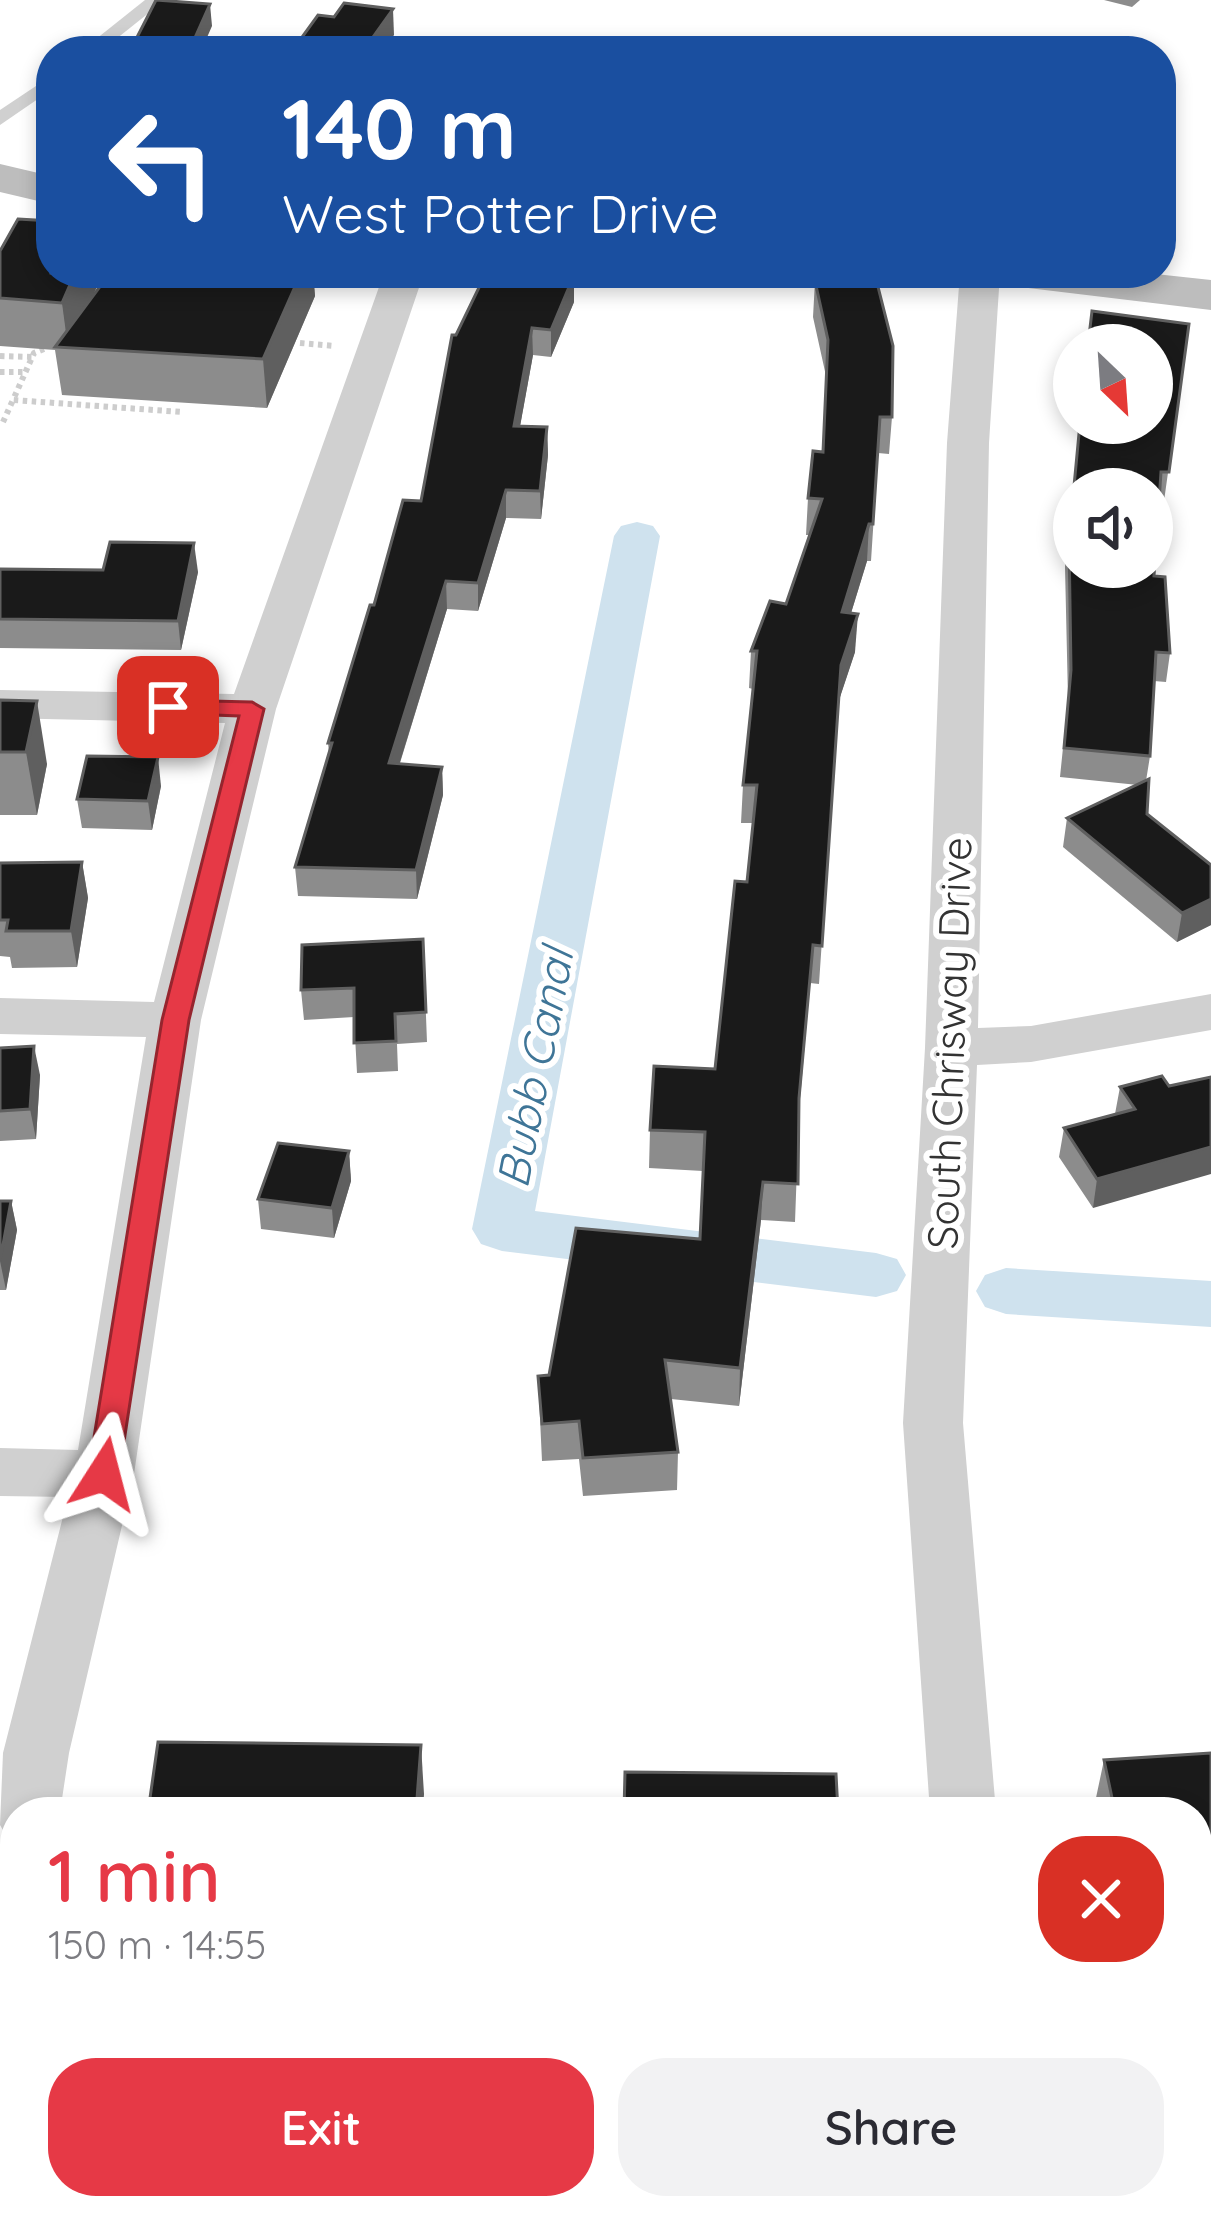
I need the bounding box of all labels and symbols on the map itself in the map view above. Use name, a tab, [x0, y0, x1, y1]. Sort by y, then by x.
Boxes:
north arrow	[1053, 324, 1173, 444]
pin	[117, 656, 219, 758]
street label: South Chrisway Drive	[915, 836, 983, 1250]
water label: Bubb Canal	[483, 939, 585, 1192]
position arrow	[41, 1411, 167, 1537]

